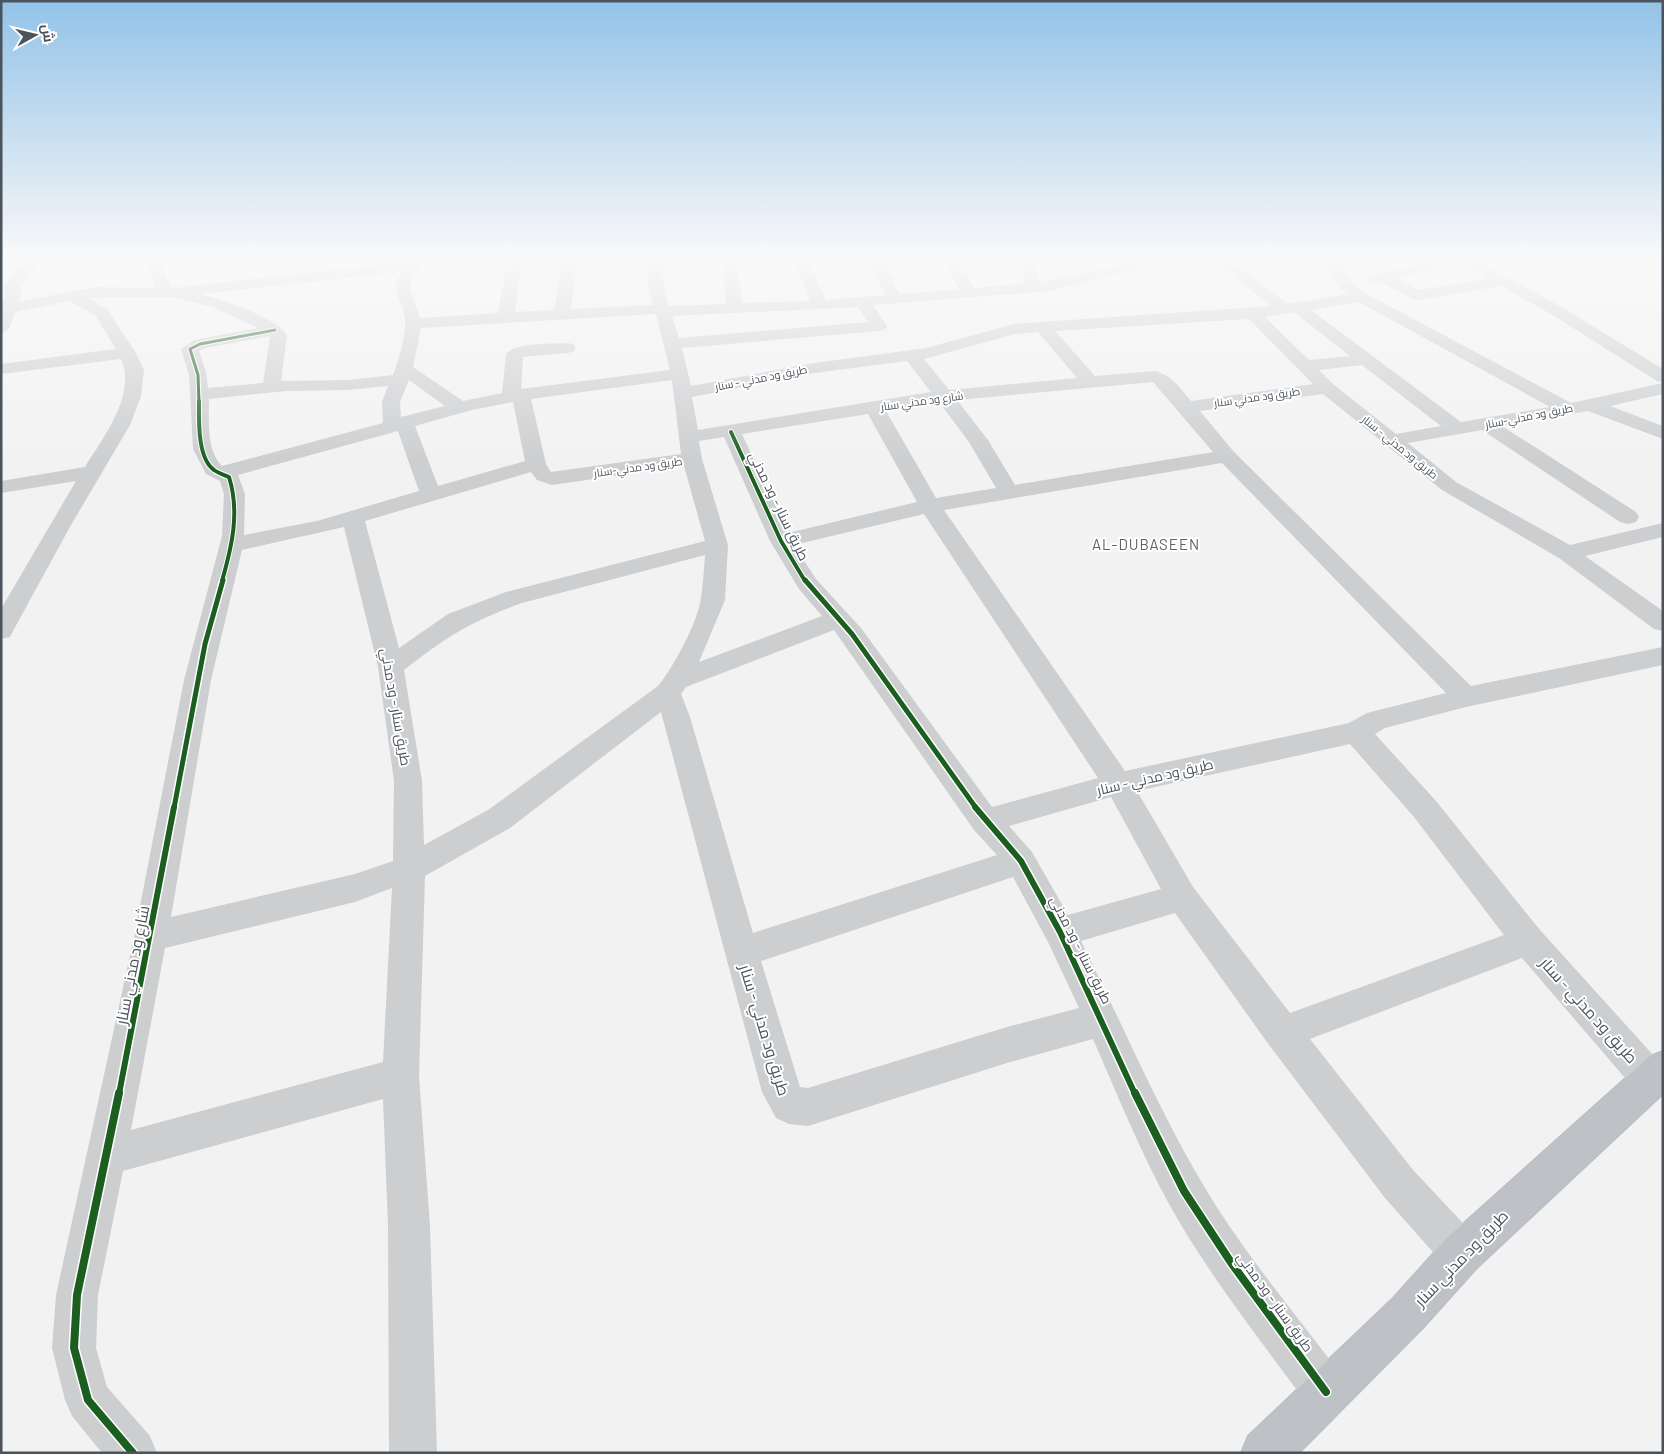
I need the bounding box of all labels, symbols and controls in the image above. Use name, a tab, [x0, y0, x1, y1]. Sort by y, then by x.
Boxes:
north arrow	[10, 10, 60, 60]
text: ش	[38, 23, 58, 43]
street label: طريق ود مدني - سنار	[713, 362, 809, 396]
street label: طريق ود مدني سنار	[1212, 384, 1301, 412]
street label: شارع ود مدني سنار	[879, 388, 964, 416]
street label: طريق ود مدني-سنار	[1483, 401, 1575, 434]
street label: طريق ود مدني - سنار	[1357, 411, 1441, 483]
street label: طريق سنار - ود مدني	[742, 448, 813, 565]
street label: طريق ود مدني-سنار	[592, 454, 683, 482]
district label: AL-DUBASEEN	[1092, 535, 1200, 553]
street label: طريق سنار - ود مدني	[374, 647, 415, 768]
street label: طريق ود مدني - سنار	[1094, 755, 1216, 802]
street label: طريق سنار - ود مدني	[1043, 893, 1116, 1009]
street label: شارع ود مدني سنار	[110, 904, 157, 1028]
street label: طريق ود مدني - سنار	[1532, 952, 1642, 1070]
street label: طريق ود مدني - سنار	[731, 961, 794, 1099]
street label: طريق ود مدني سنار	[1409, 1205, 1515, 1314]
street label: طريق سنار - ود مدني	[1230, 1248, 1317, 1357]

